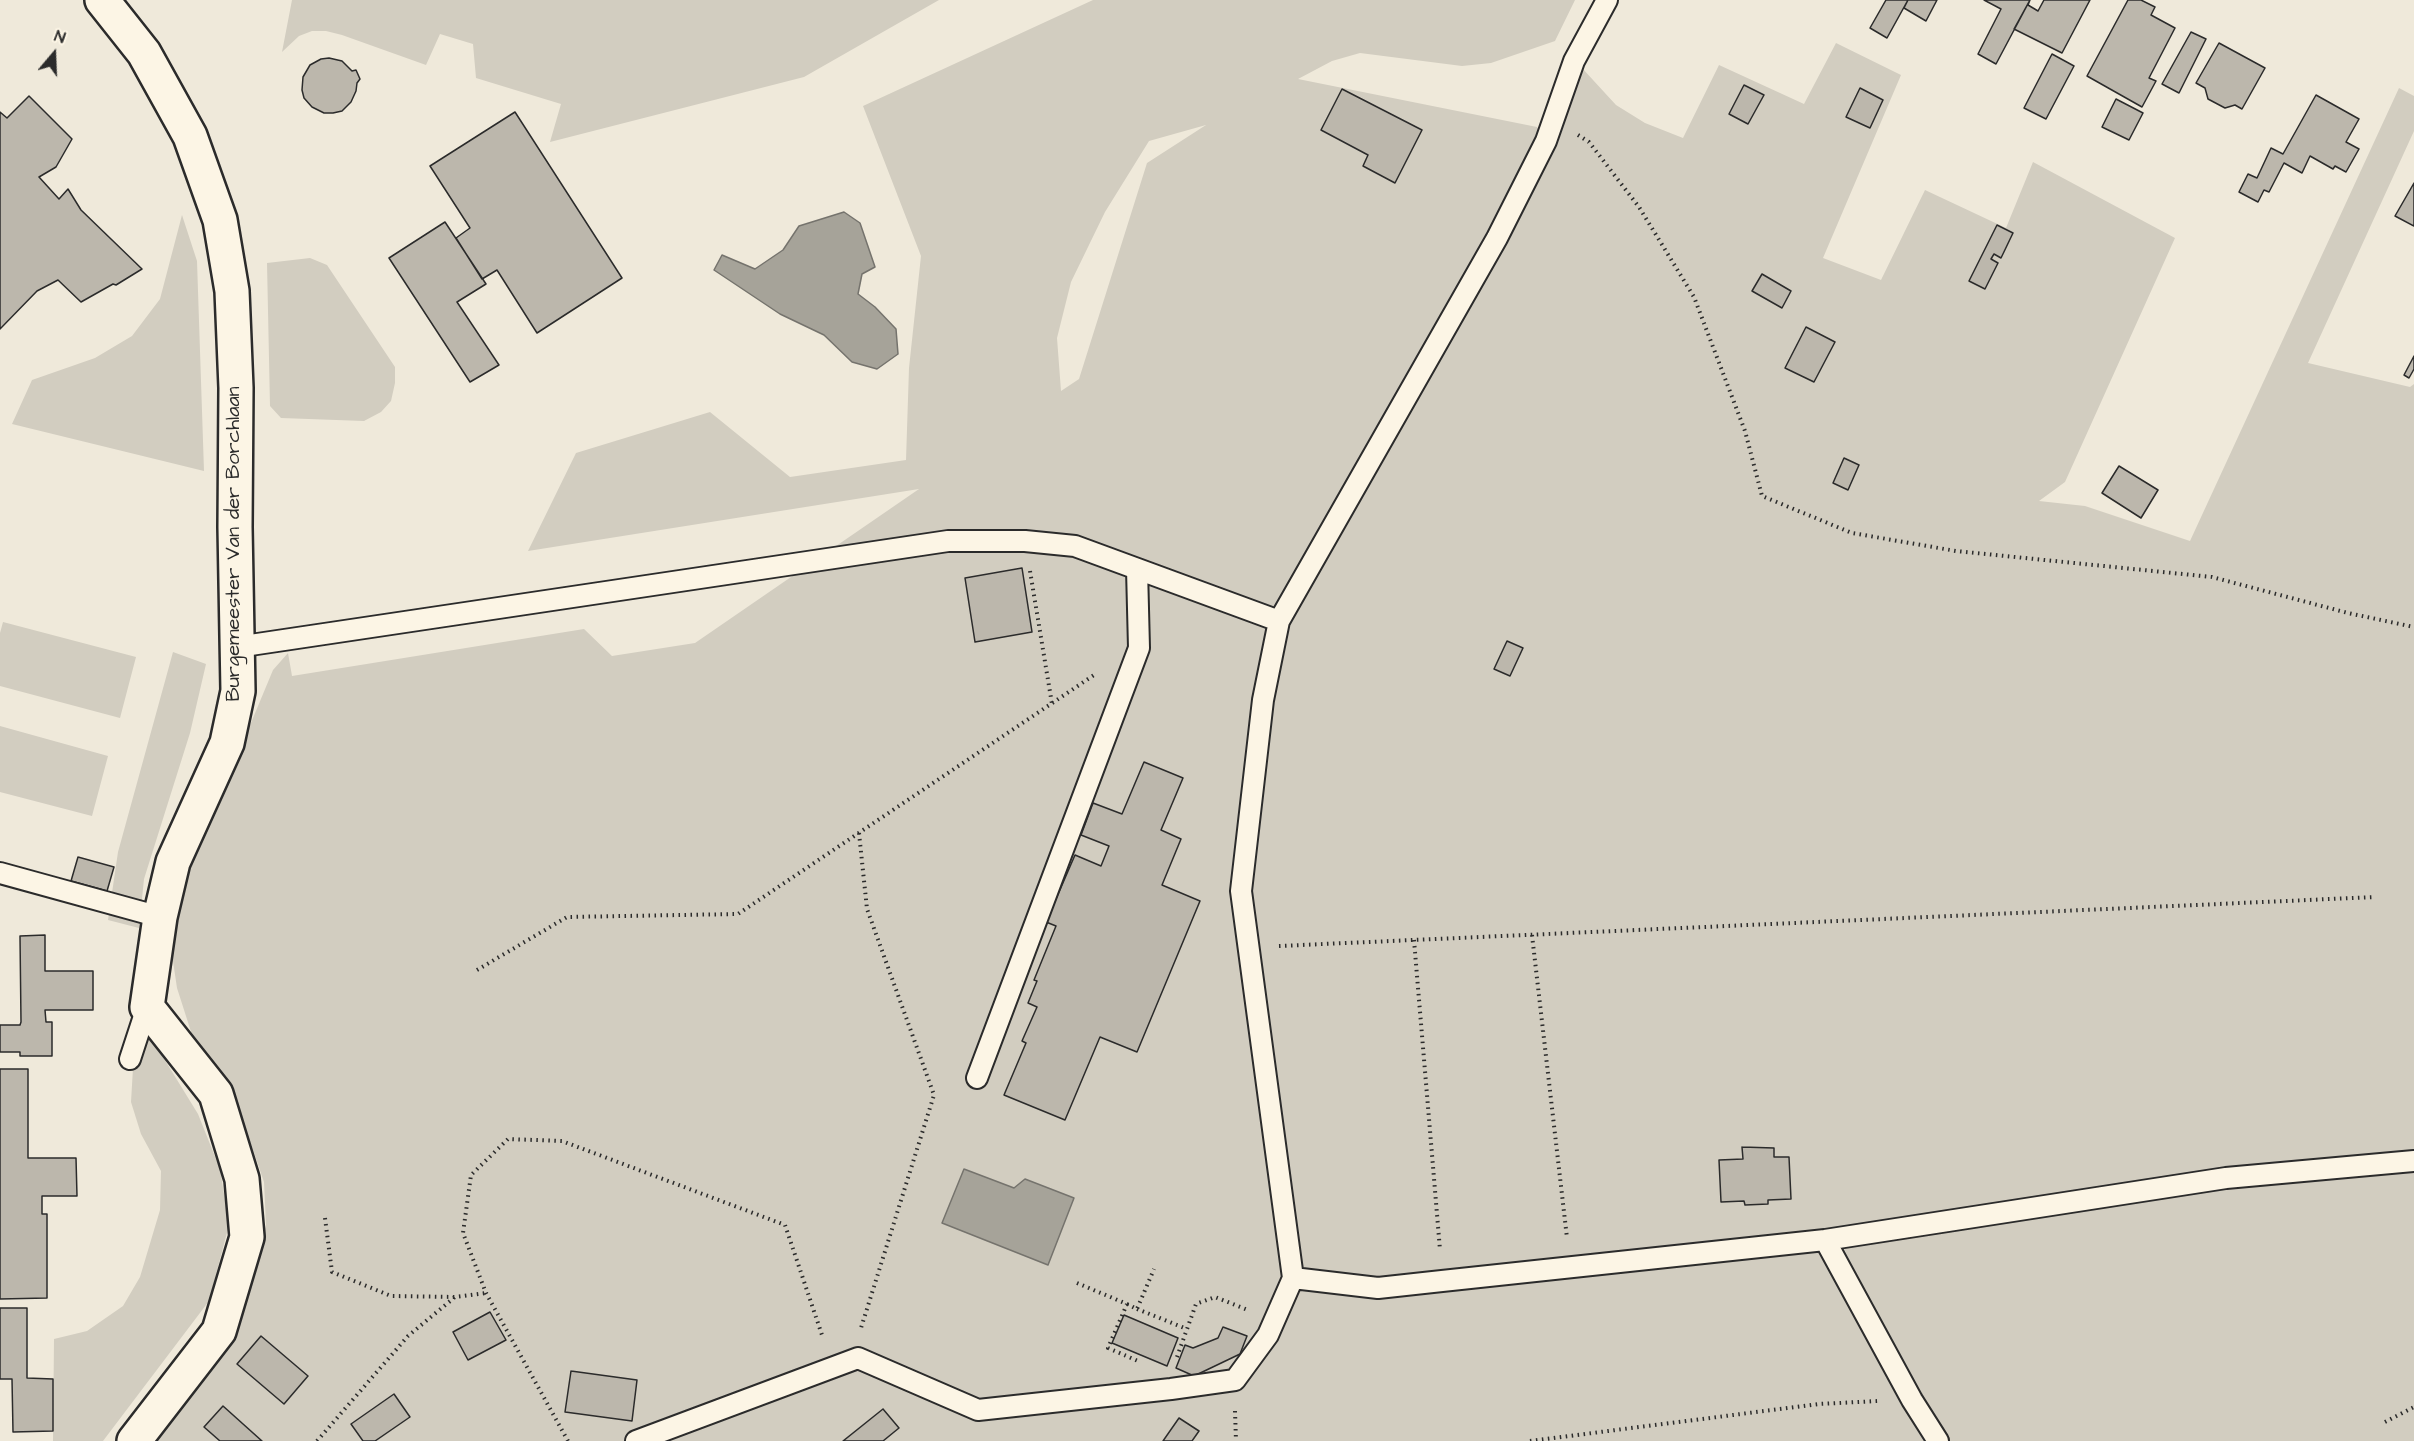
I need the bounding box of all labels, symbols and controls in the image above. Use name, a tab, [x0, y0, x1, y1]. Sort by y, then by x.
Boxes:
north arrow	[24, 24, 84, 84]
text: N	[52, 25, 68, 49]
street label: Burgemeester Van der Borchlaan	[223, 386, 247, 702]

